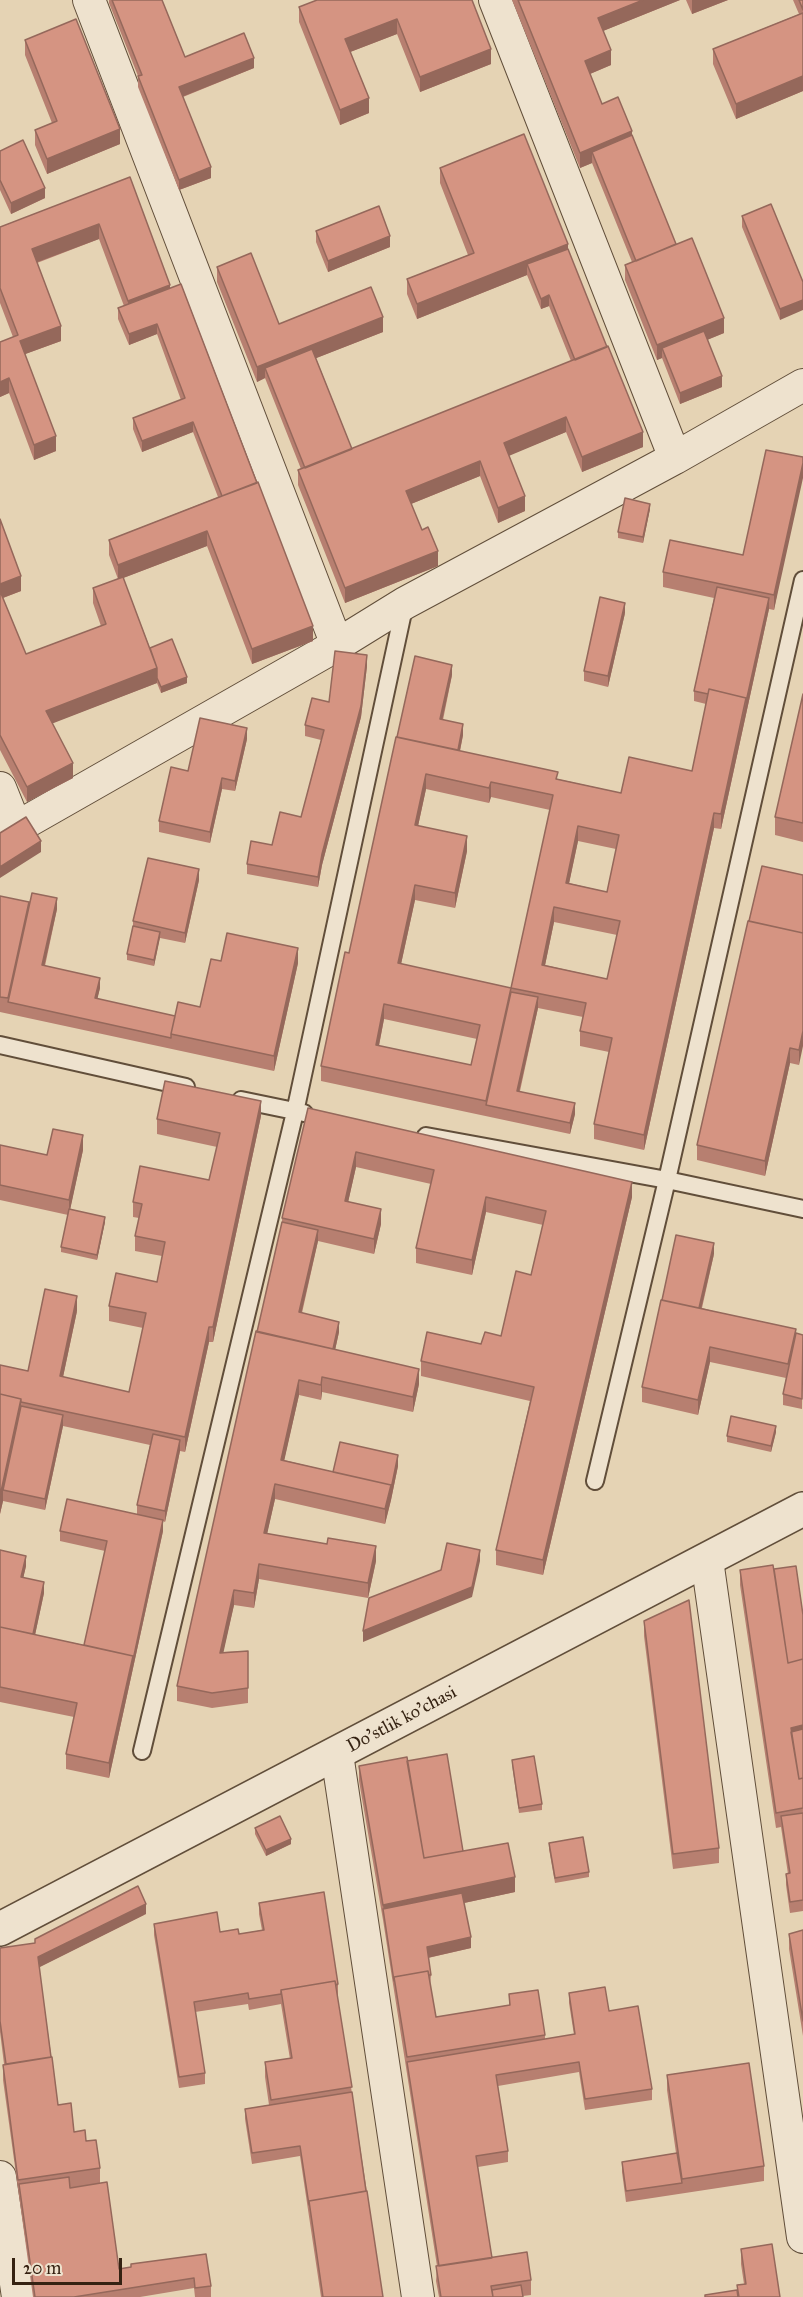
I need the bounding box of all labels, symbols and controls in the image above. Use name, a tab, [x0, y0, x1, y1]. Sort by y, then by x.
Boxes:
street label: Do'stlik ko'chasi	[343, 1682, 461, 1758]
scale bar	[15, 2246, 124, 2284]
text: 20 m	[23, 2257, 61, 2279]

